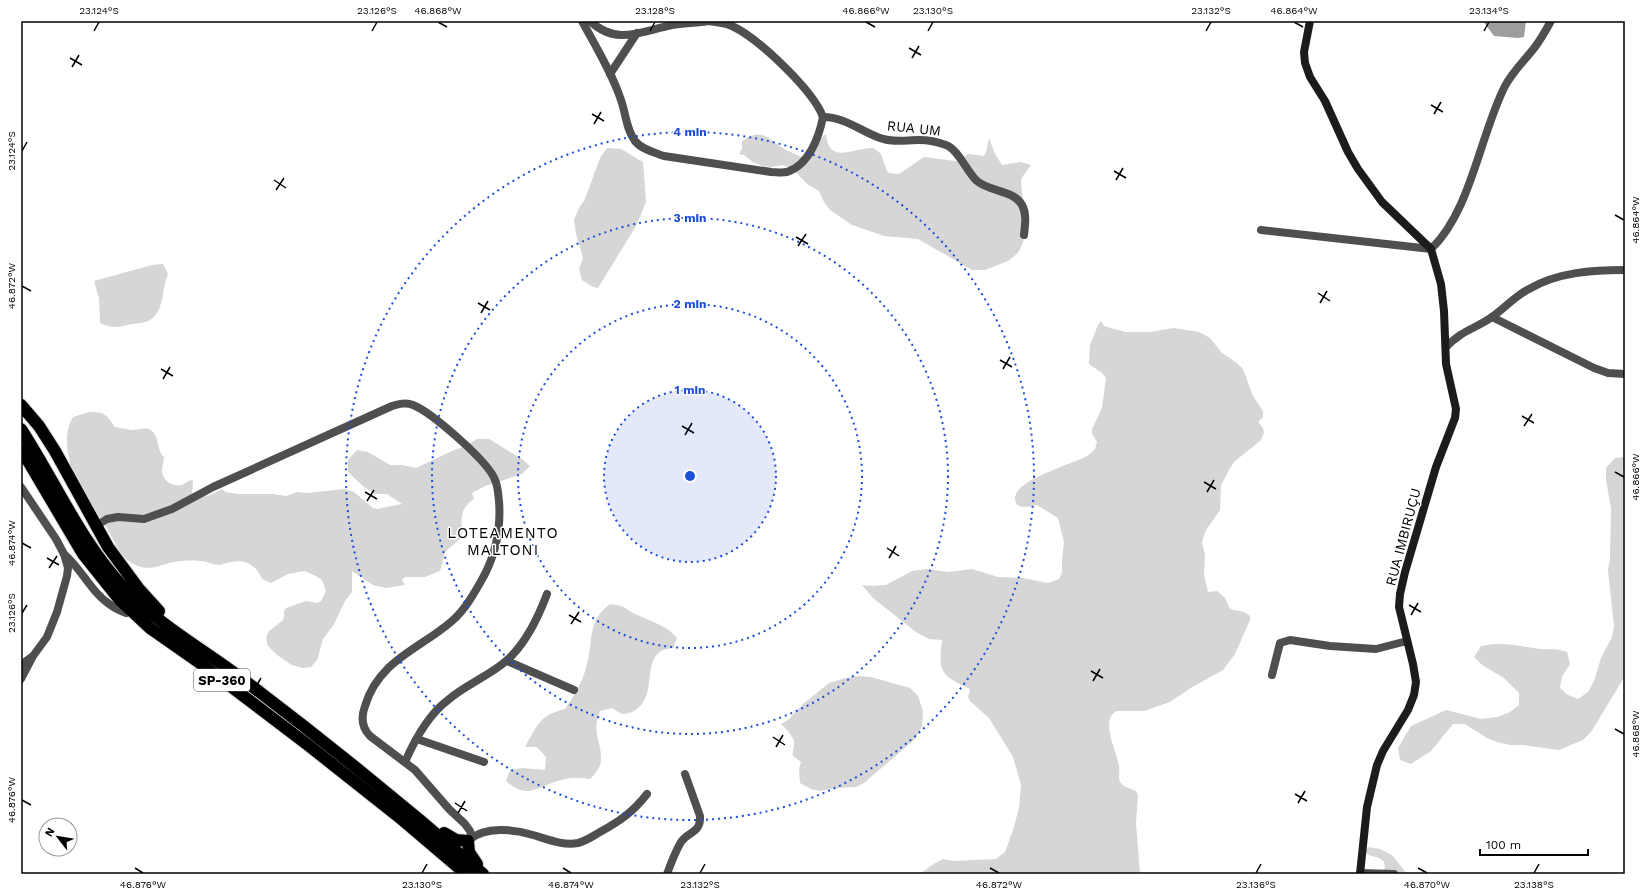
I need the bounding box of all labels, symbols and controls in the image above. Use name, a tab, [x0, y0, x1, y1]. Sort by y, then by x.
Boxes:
text: 23.124°S	[79, 5, 119, 16]
text: 23.126°S	[357, 5, 397, 16]
text: 46.868°W	[414, 5, 462, 16]
text: 23.128°S	[635, 5, 675, 16]
text: 46.866°W	[842, 5, 890, 16]
text: 23.130°S	[913, 5, 953, 16]
text: 23.132°S	[1191, 5, 1231, 16]
text: 46.864°W	[1270, 5, 1318, 16]
text: 23.134°S	[1469, 5, 1509, 16]
street label: RUA UM	[886, 117, 942, 139]
text: 4 min	[673, 125, 707, 139]
text: 23.124°S	[6, 131, 17, 171]
text: 46.864°W	[1630, 196, 1641, 244]
text: 3 min	[674, 211, 706, 225]
text: 46.872°W	[6, 262, 17, 309]
text: 2 min	[674, 297, 706, 311]
text: 1 min	[675, 383, 705, 397]
text: 46.866°W	[1630, 453, 1641, 501]
centre of rings	[683, 469, 697, 483]
street label: RUA IMBIRUÇU	[1382, 486, 1424, 588]
text: 46.874°W	[6, 520, 17, 566]
district label: LOTEAMENTO MALTONI	[447, 524, 559, 559]
text: 23.126°S	[6, 593, 17, 633]
road number: SP-360	[194, 669, 250, 691]
text: 46.868°W	[1630, 710, 1641, 758]
text: 46.876°W	[6, 776, 17, 823]
north arrow	[38, 817, 78, 857]
text: N	[42, 825, 58, 839]
scale bar	[1480, 831, 1588, 857]
text: 100 m	[1486, 838, 1521, 852]
text: 46.876°W	[120, 879, 167, 890]
text: 23.130°S	[402, 879, 442, 890]
text: 46.874°W	[548, 879, 594, 890]
text: 23.132°S	[680, 879, 720, 890]
text: 46.872°W	[976, 879, 1023, 890]
text: 23.136°S	[1236, 879, 1276, 890]
text: 46.870°W	[1404, 879, 1451, 890]
text: 23.138°S	[1514, 879, 1554, 890]

